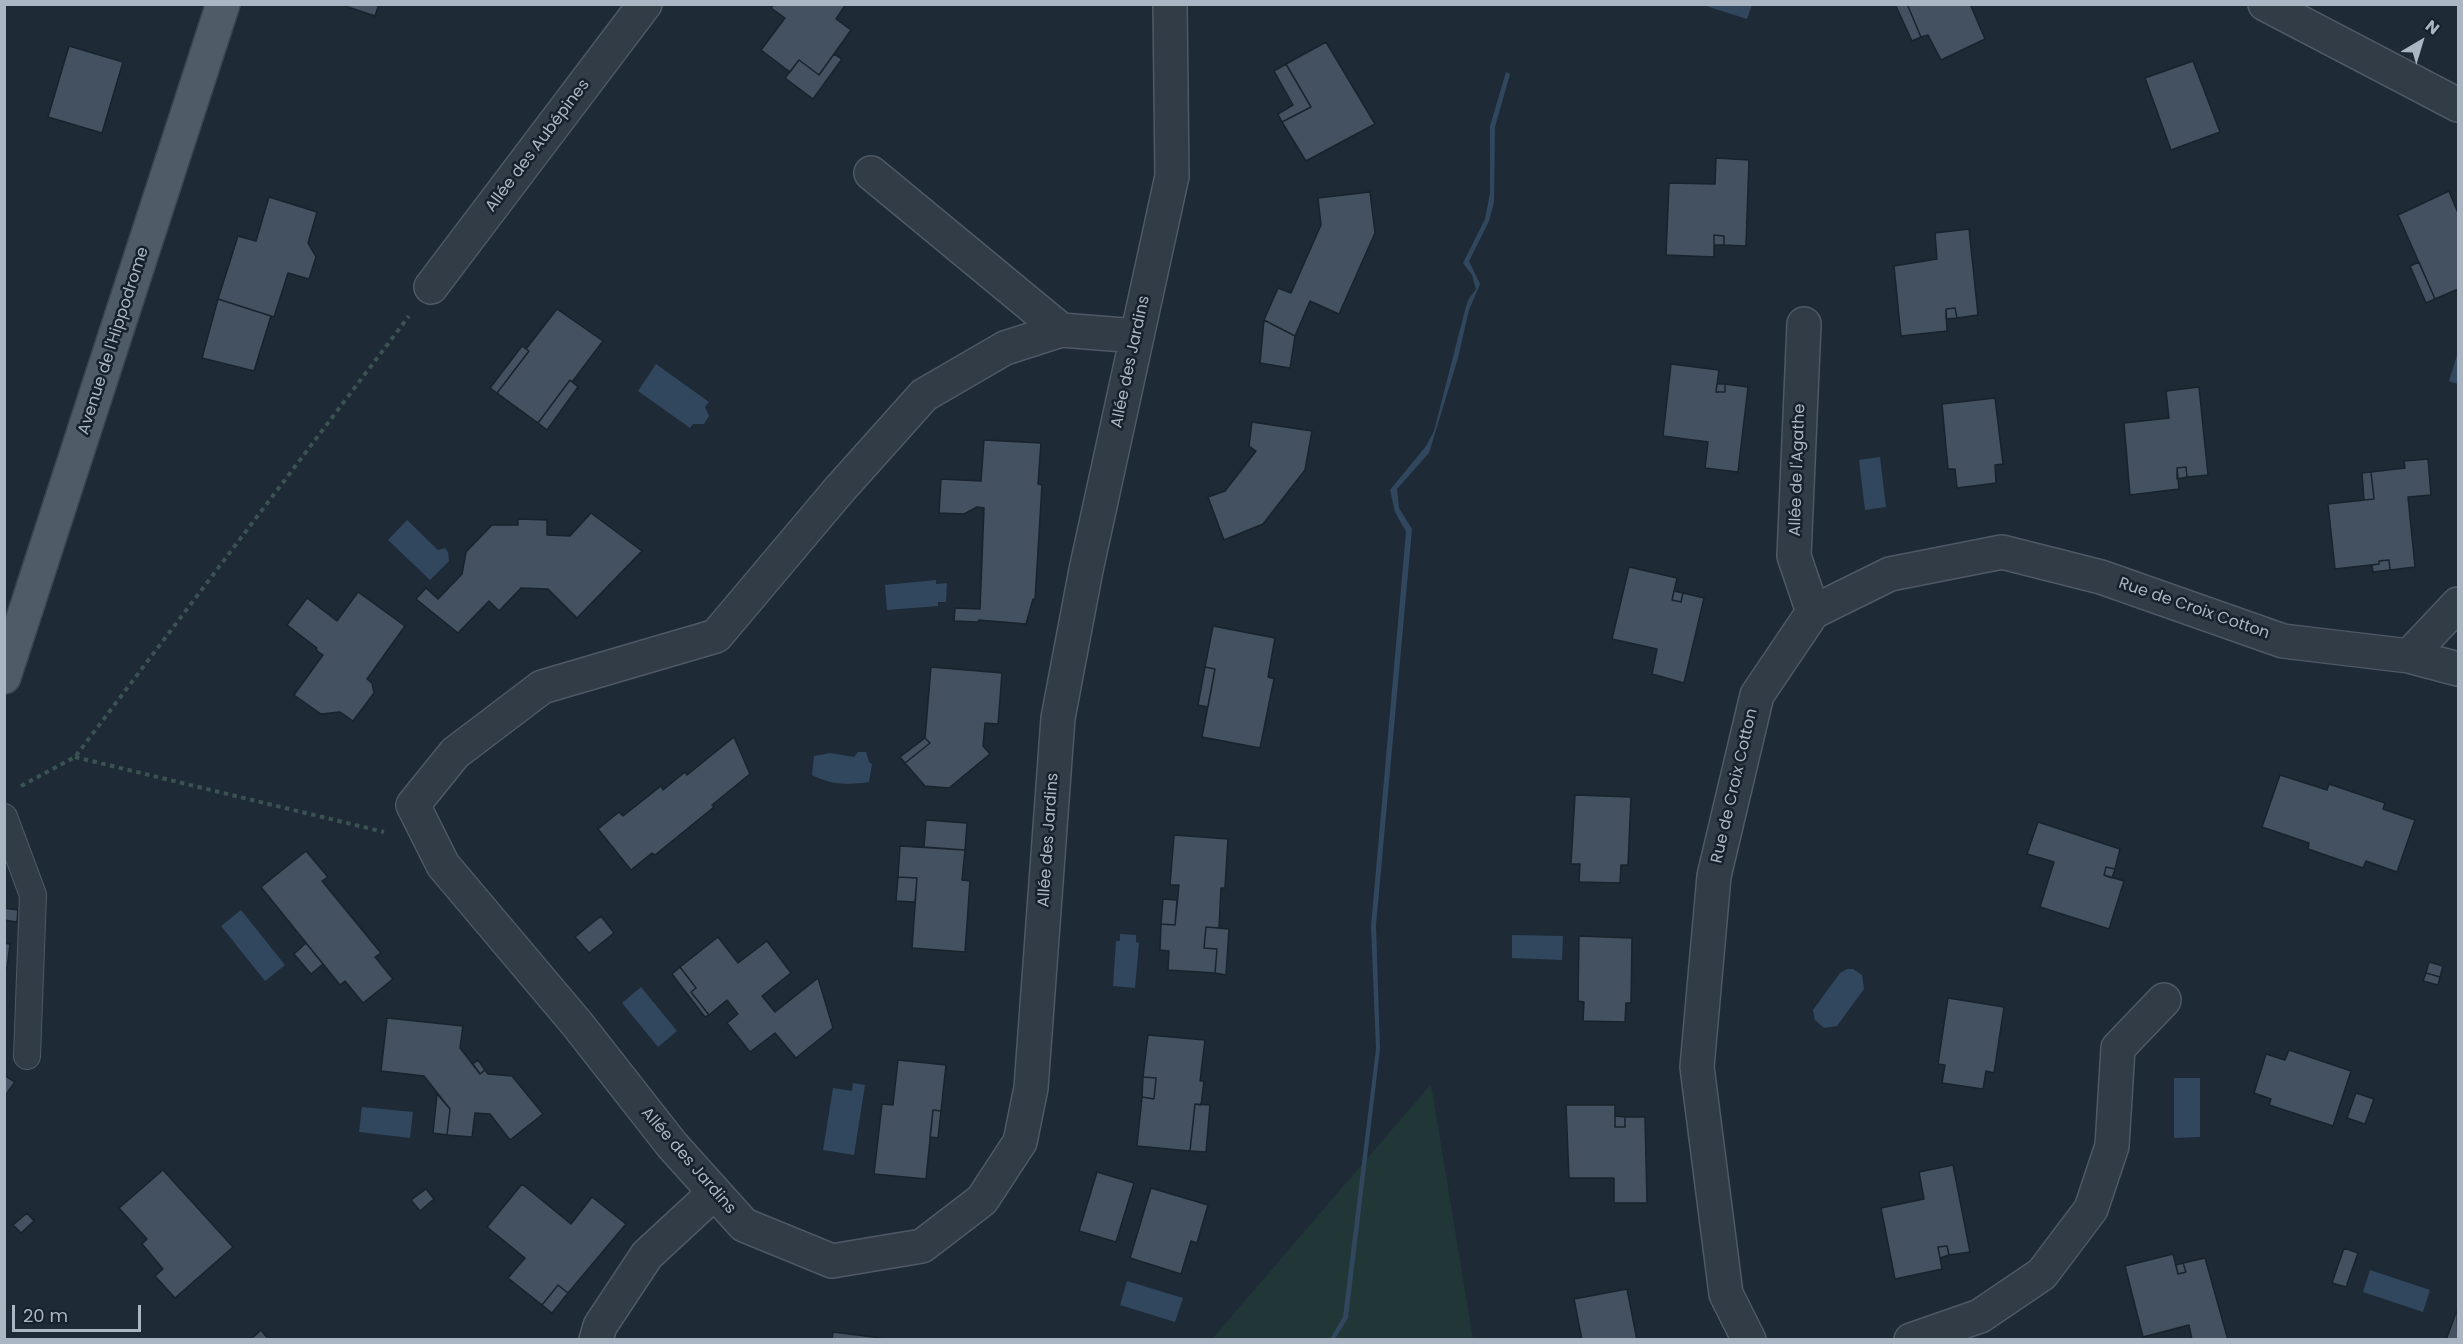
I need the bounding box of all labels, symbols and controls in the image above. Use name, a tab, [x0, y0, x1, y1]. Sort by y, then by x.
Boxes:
north arrow	[2391, 12, 2451, 72]
text: N	[2421, 15, 2444, 40]
street label: Allée des Aubépines	[482, 76, 594, 216]
street label: Avenue de l'Hippodrome	[75, 245, 153, 437]
street label: Allée des Jardins	[1108, 294, 1154, 430]
street label: Allée de l'Agathe	[1786, 403, 1810, 537]
street label: Rue de Croix Cotton	[2116, 574, 2272, 644]
street label: Rue de Croix Cotton	[1708, 707, 1762, 865]
street label: Allée des Jardins	[1035, 772, 1063, 908]
street label: Allée des Jardins	[637, 1104, 739, 1218]
scale bar	[15, 1293, 144, 1331]
text: 20 m	[23, 1303, 68, 1328]

